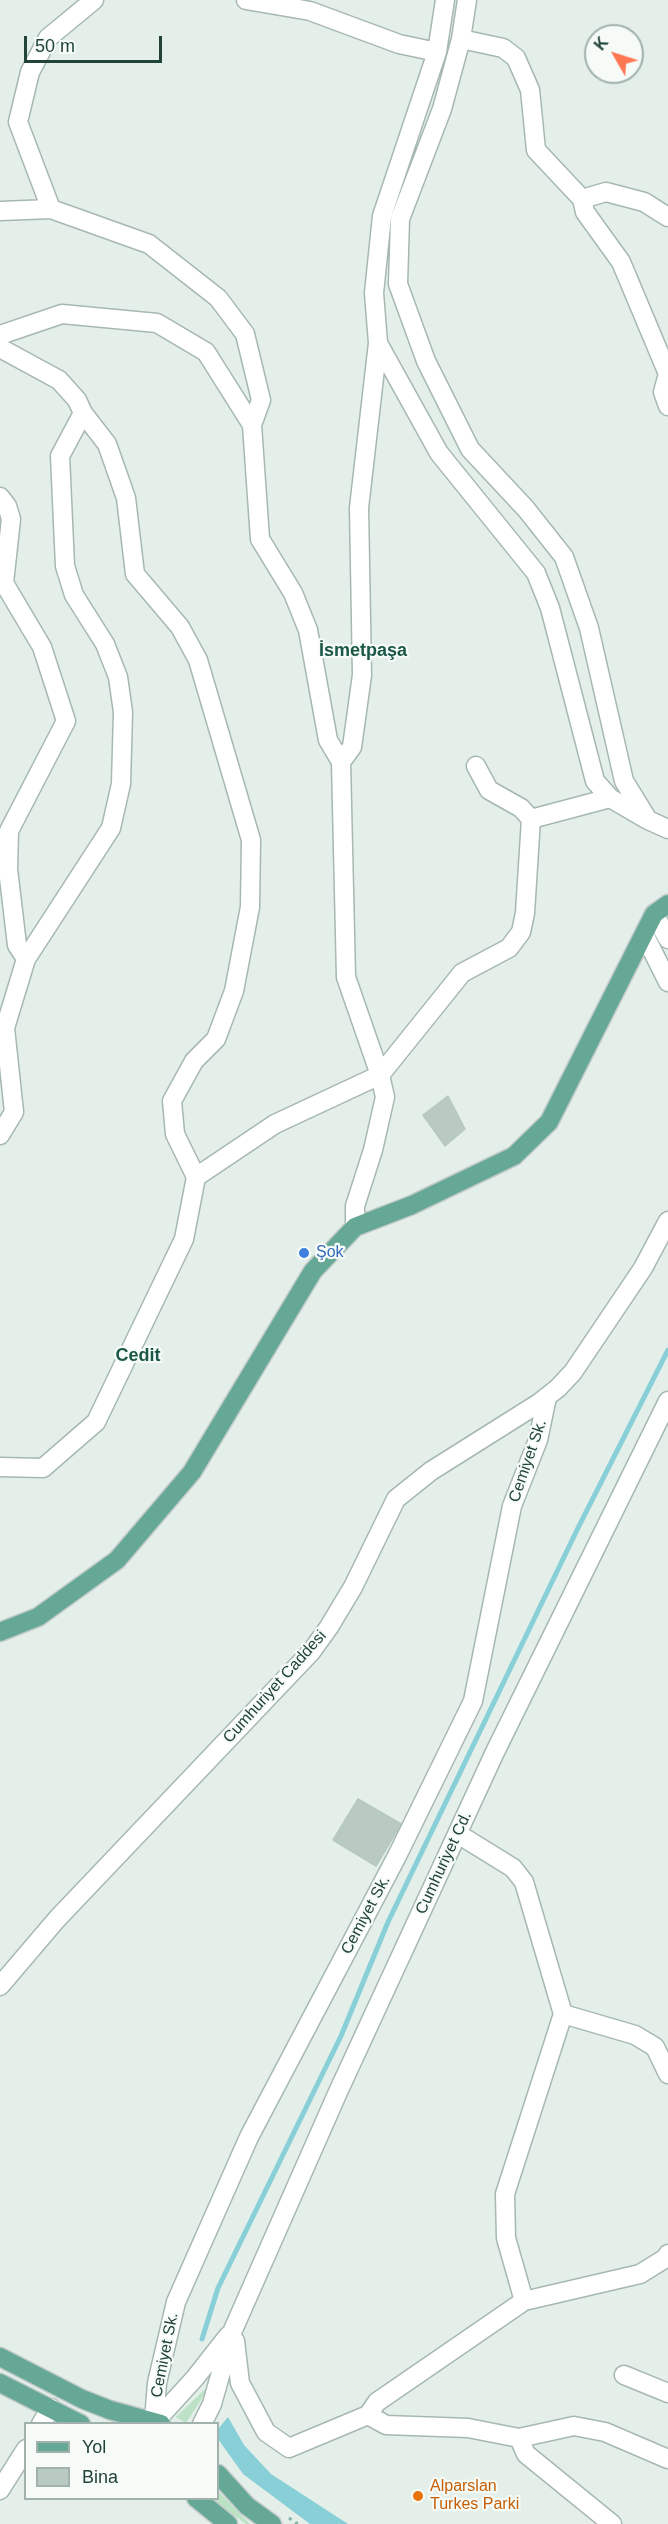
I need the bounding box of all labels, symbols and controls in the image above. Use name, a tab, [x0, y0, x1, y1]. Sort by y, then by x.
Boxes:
scale bar	[27, 24, 165, 62]
north arrow	[584, 24, 644, 84]
text: K	[591, 34, 611, 53]
text: 50 m	[35, 36, 75, 56]
district label: İsmetpaşa	[319, 640, 407, 662]
place label: Şok	[316, 1243, 344, 1263]
marker: Şok	[297, 1246, 311, 1260]
district label: Cedit	[116, 1345, 160, 1367]
street label: Cemiyet Sk.	[505, 1417, 551, 1505]
street label: Cumhuriyet Caddesi	[219, 1627, 331, 1747]
street label: Cumhuriyet Cd.	[412, 1809, 476, 1917]
street label: Cemiyet Sk.	[337, 1872, 395, 1958]
street label: Cemiyet Sk.	[147, 2311, 183, 2399]
legend	[24, 2422, 219, 2500]
text: Yol	[82, 2437, 106, 2457]
text: Bina	[82, 2467, 118, 2487]
place label: Alparslan Turkes Parki	[430, 2477, 519, 2515]
marker: Alparslan Turkes Parki	[411, 2489, 425, 2503]

